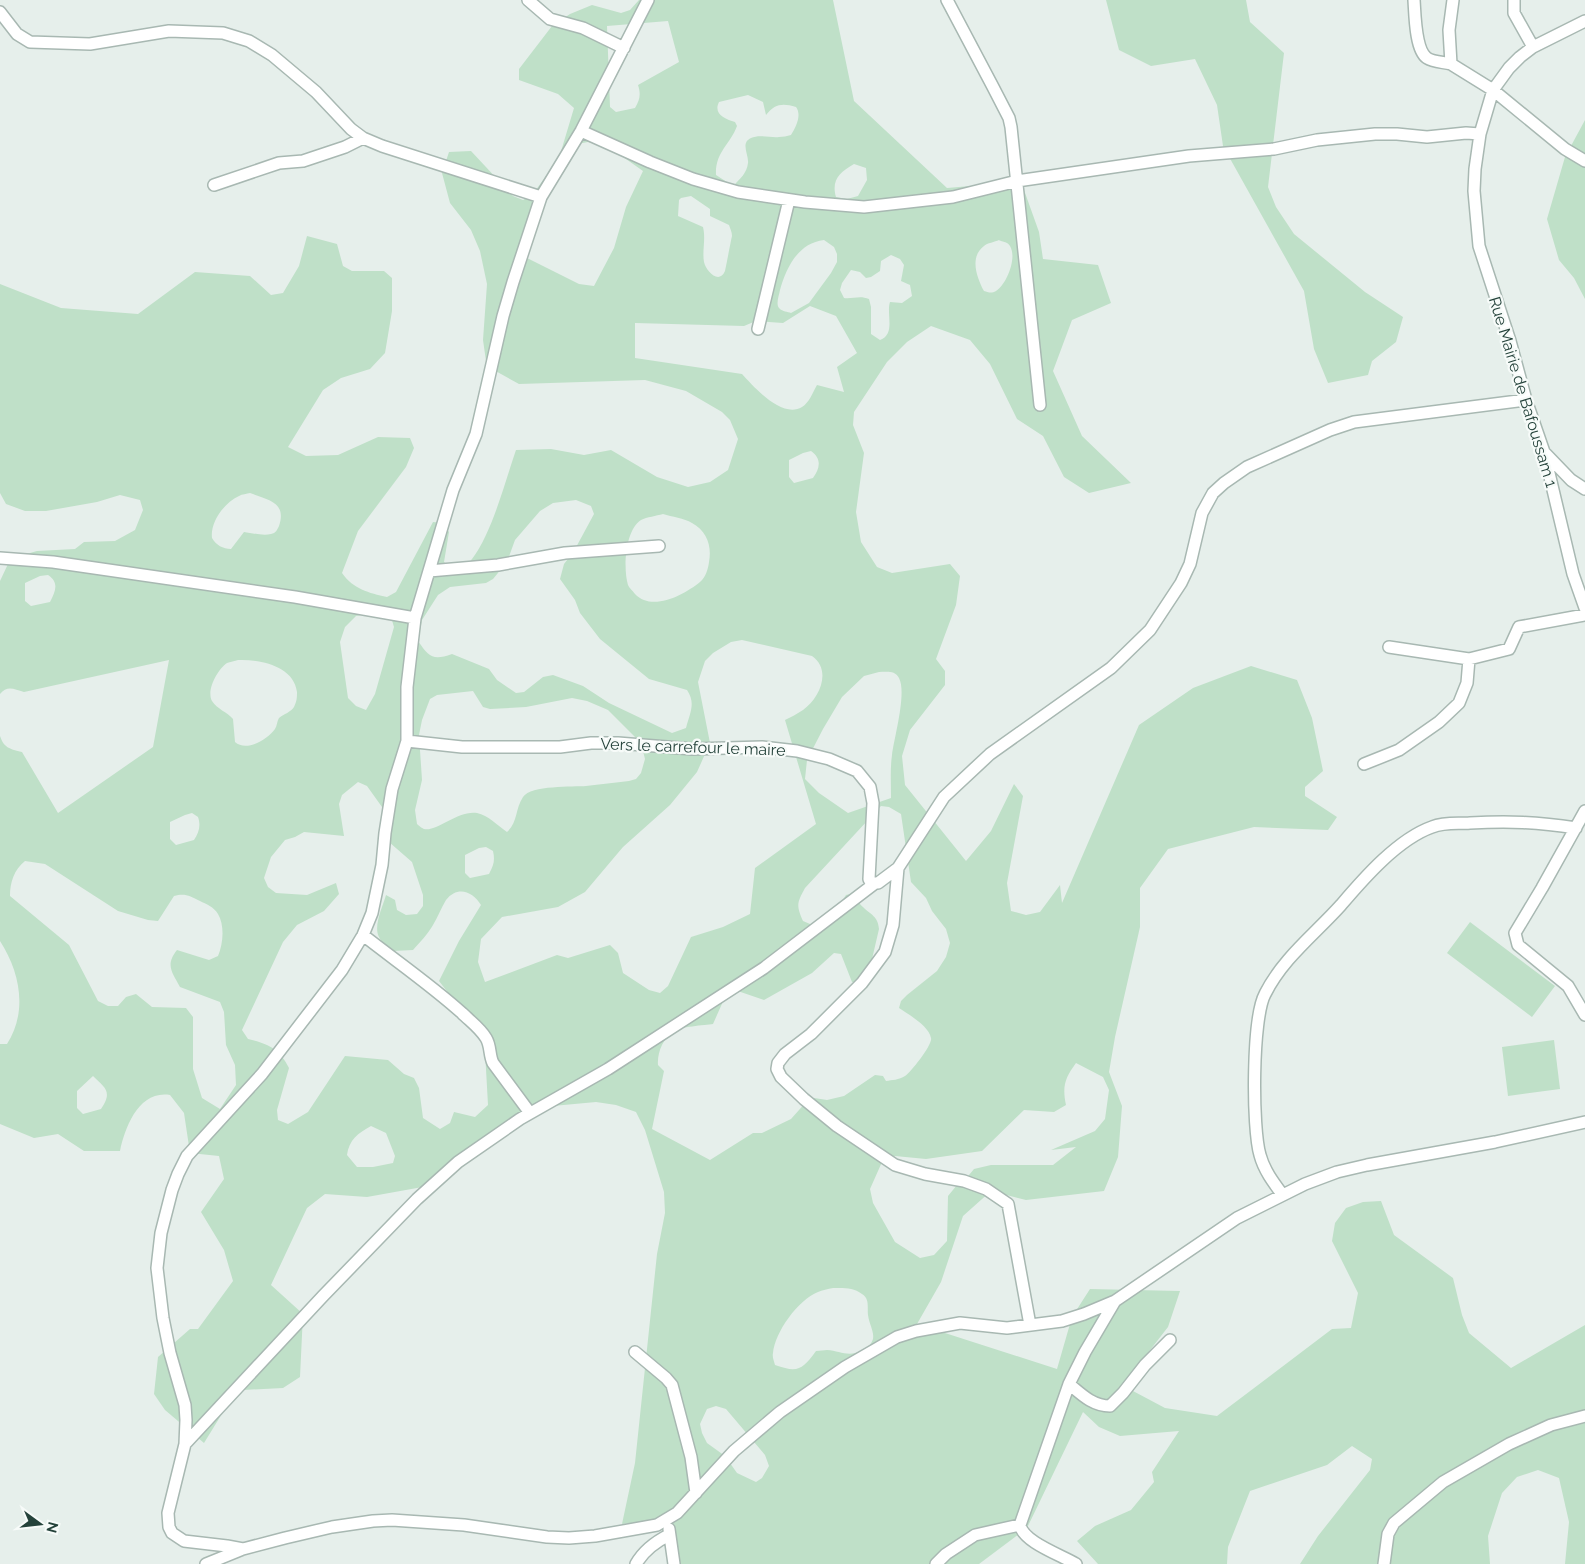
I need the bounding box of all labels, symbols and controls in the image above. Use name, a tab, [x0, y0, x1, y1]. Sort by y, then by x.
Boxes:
street label: Rue Mairie de Bafoussam 1	[1485, 294, 1561, 490]
street label: Vers le carrefour le maire	[600, 734, 786, 760]
north arrow	[15, 1499, 65, 1549]
text: N	[43, 1520, 62, 1535]

